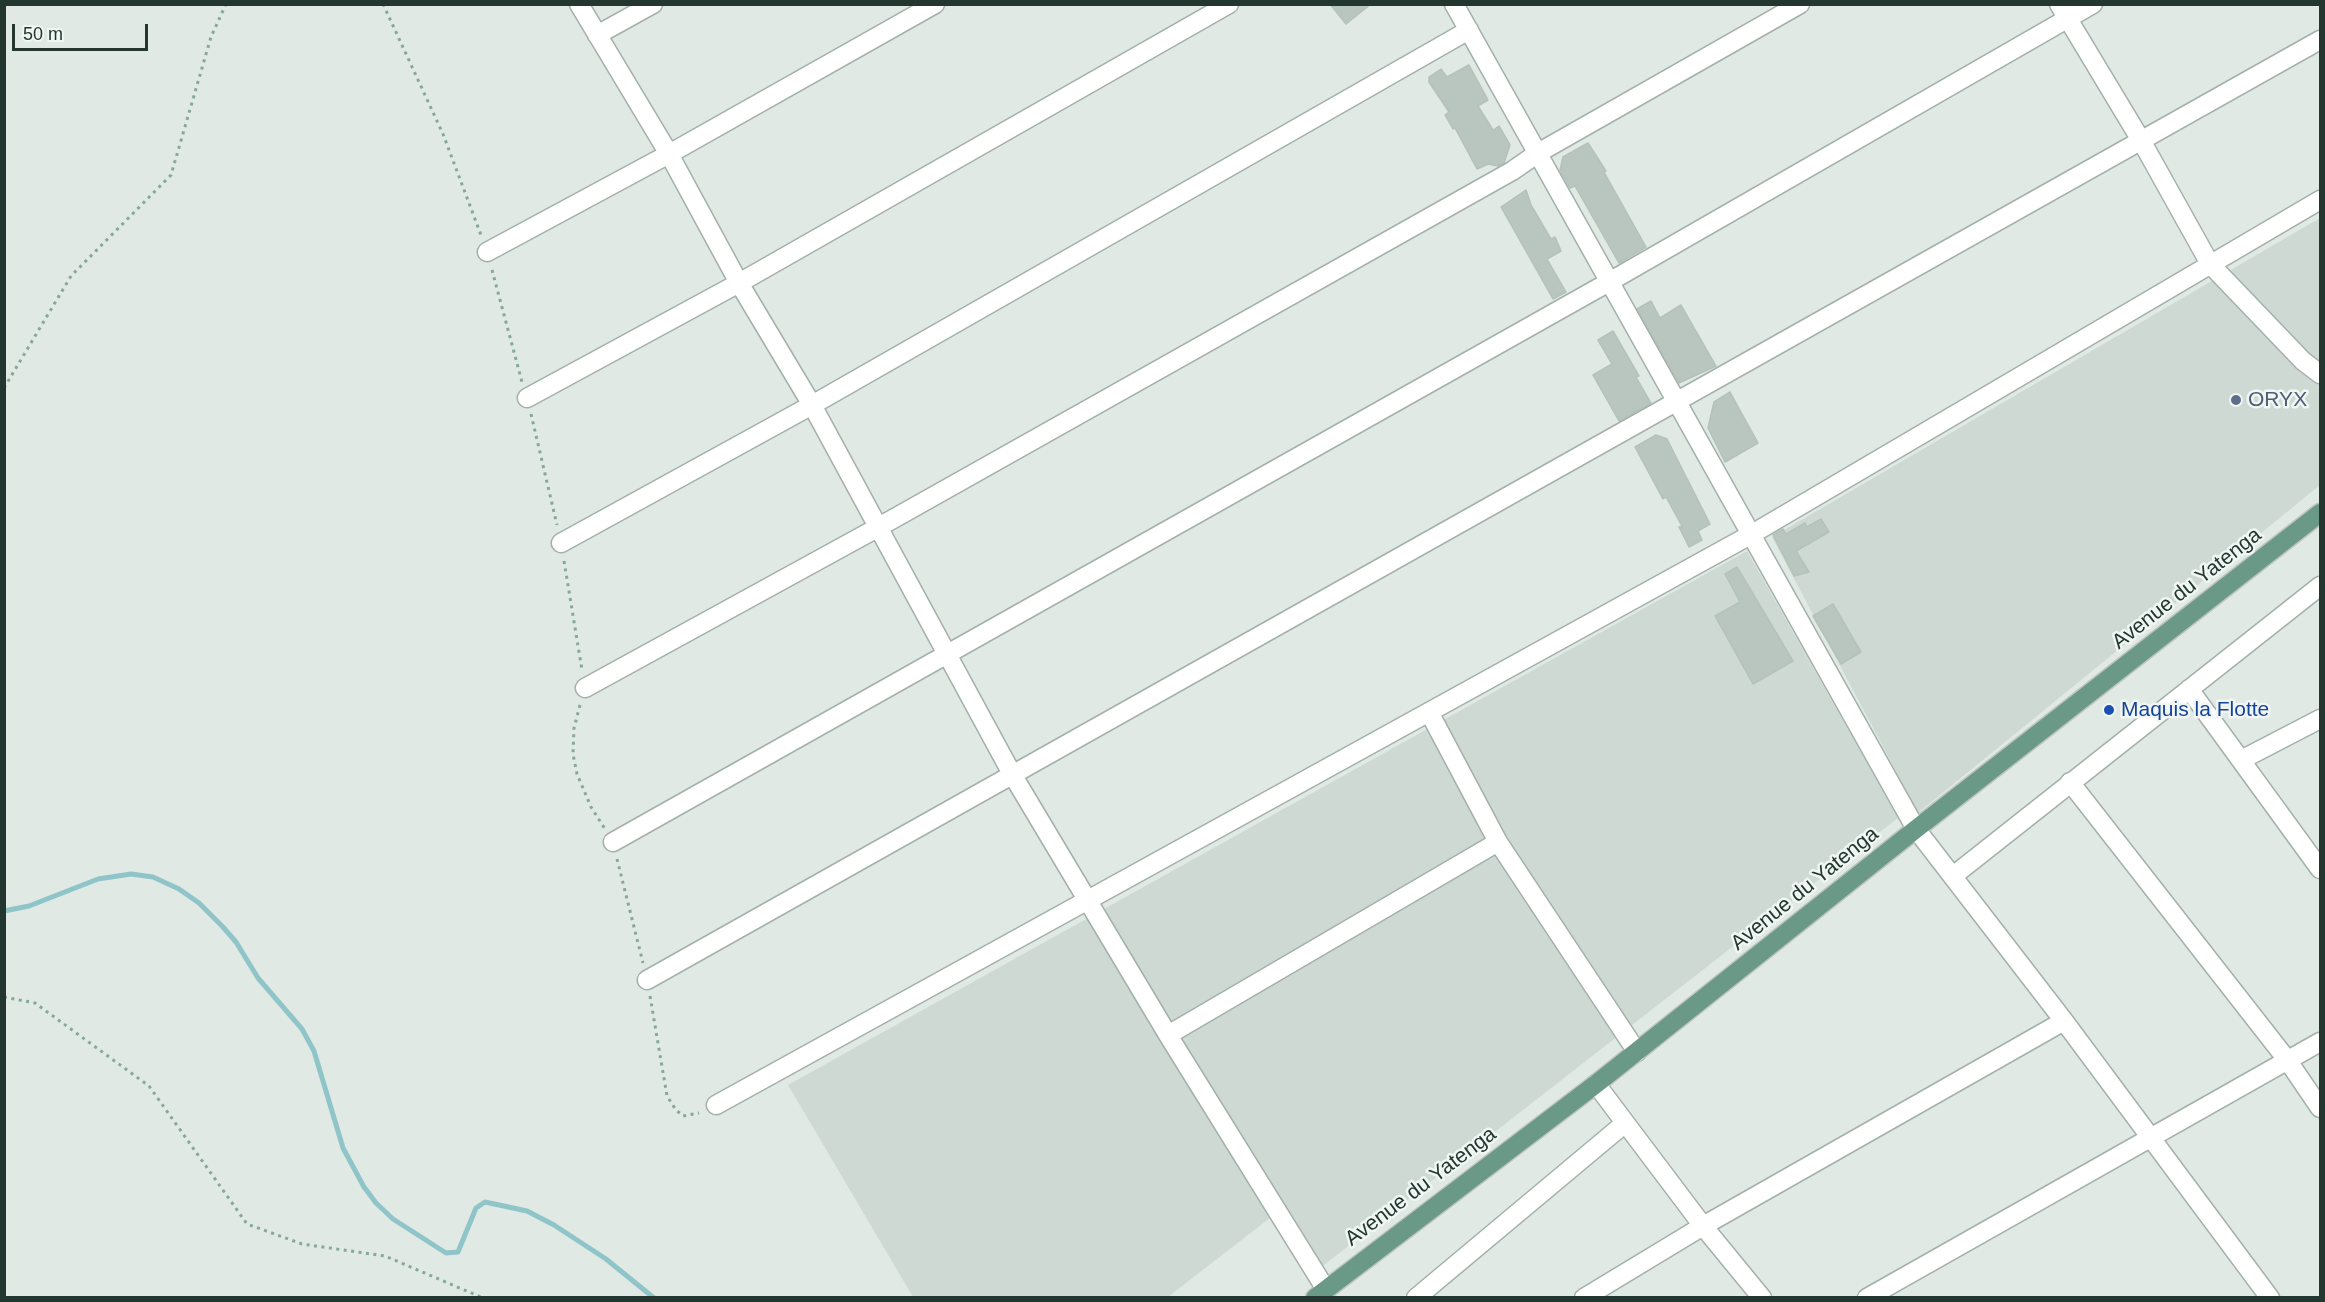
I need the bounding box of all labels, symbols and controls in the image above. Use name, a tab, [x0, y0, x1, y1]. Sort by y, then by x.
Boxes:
scale bar	[15, 12, 152, 50]
text: 50 m	[23, 24, 63, 44]
place label: ORYX	[2248, 387, 2307, 413]
marker: ORYX	[2229, 393, 2243, 407]
street label: Avenue du Yatenga	[2107, 523, 2267, 655]
place label: Maquis la Flotte	[2121, 697, 2269, 723]
marker: Maquis la Flotte	[2102, 703, 2116, 717]
street label: Avenue du Yatenga	[1726, 822, 1884, 956]
street label: Avenue du Yatenga	[1341, 1122, 1501, 1252]

